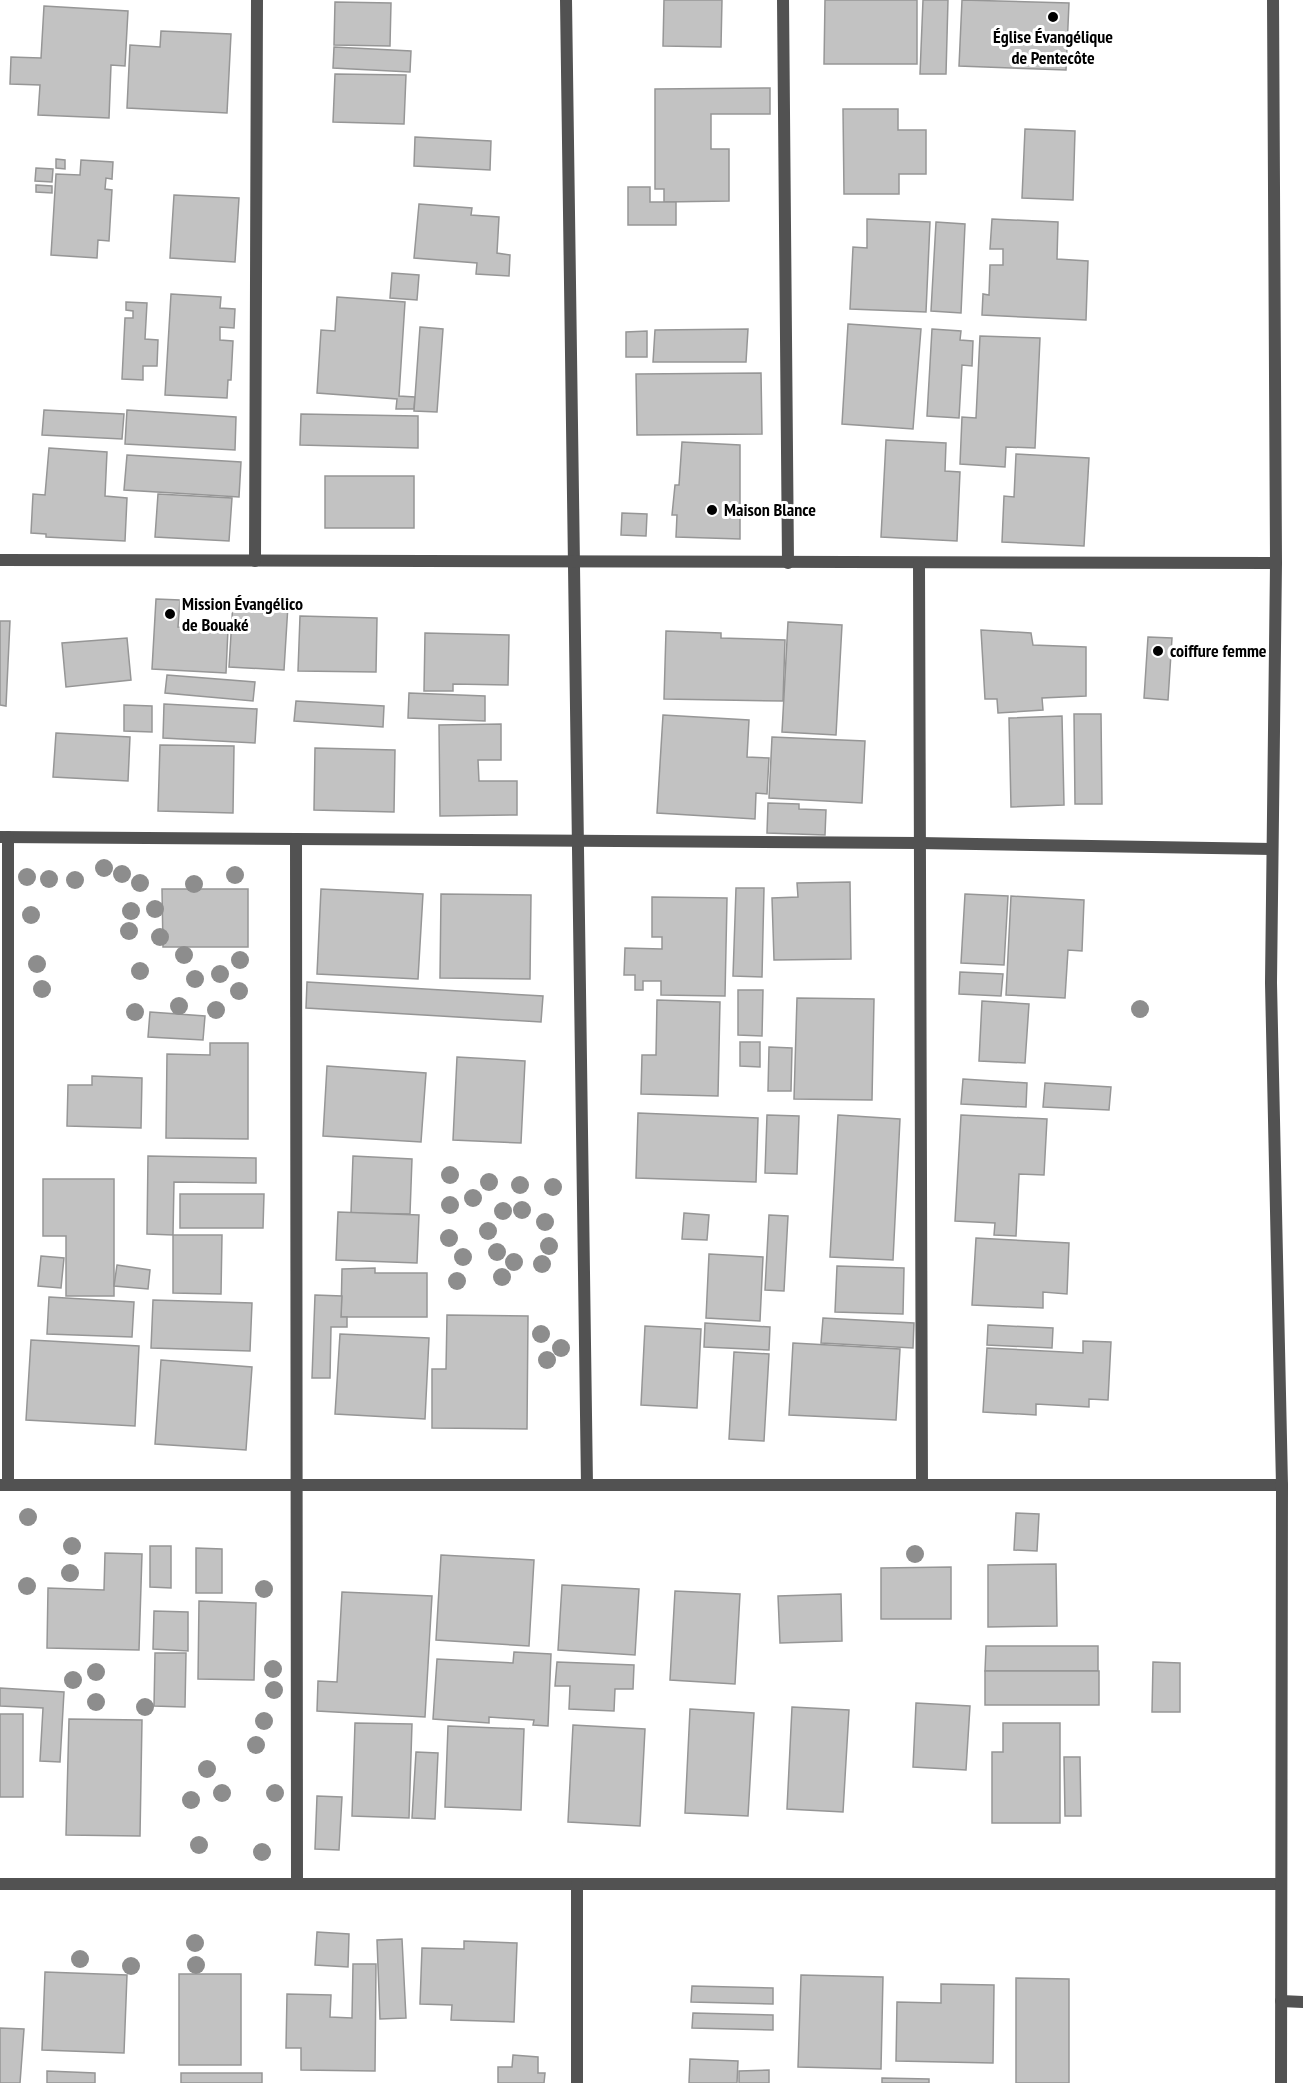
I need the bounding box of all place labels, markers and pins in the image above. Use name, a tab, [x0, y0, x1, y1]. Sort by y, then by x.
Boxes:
marker: Église Évangélique de Pentecôte	[1046, 10, 1060, 24]
place label: Église Évangélique de Pentecôte	[993, 25, 1113, 69]
place label: Maison Blance	[724, 498, 816, 521]
marker: Maison Blance	[705, 503, 719, 517]
place label: Mission Évangélico de Bouaké	[182, 592, 303, 636]
marker: Mission Évangélico de Bouaké	[163, 607, 177, 621]
place label: coiffure femme	[1170, 639, 1267, 662]
marker: coiffure femme	[1151, 644, 1165, 658]

